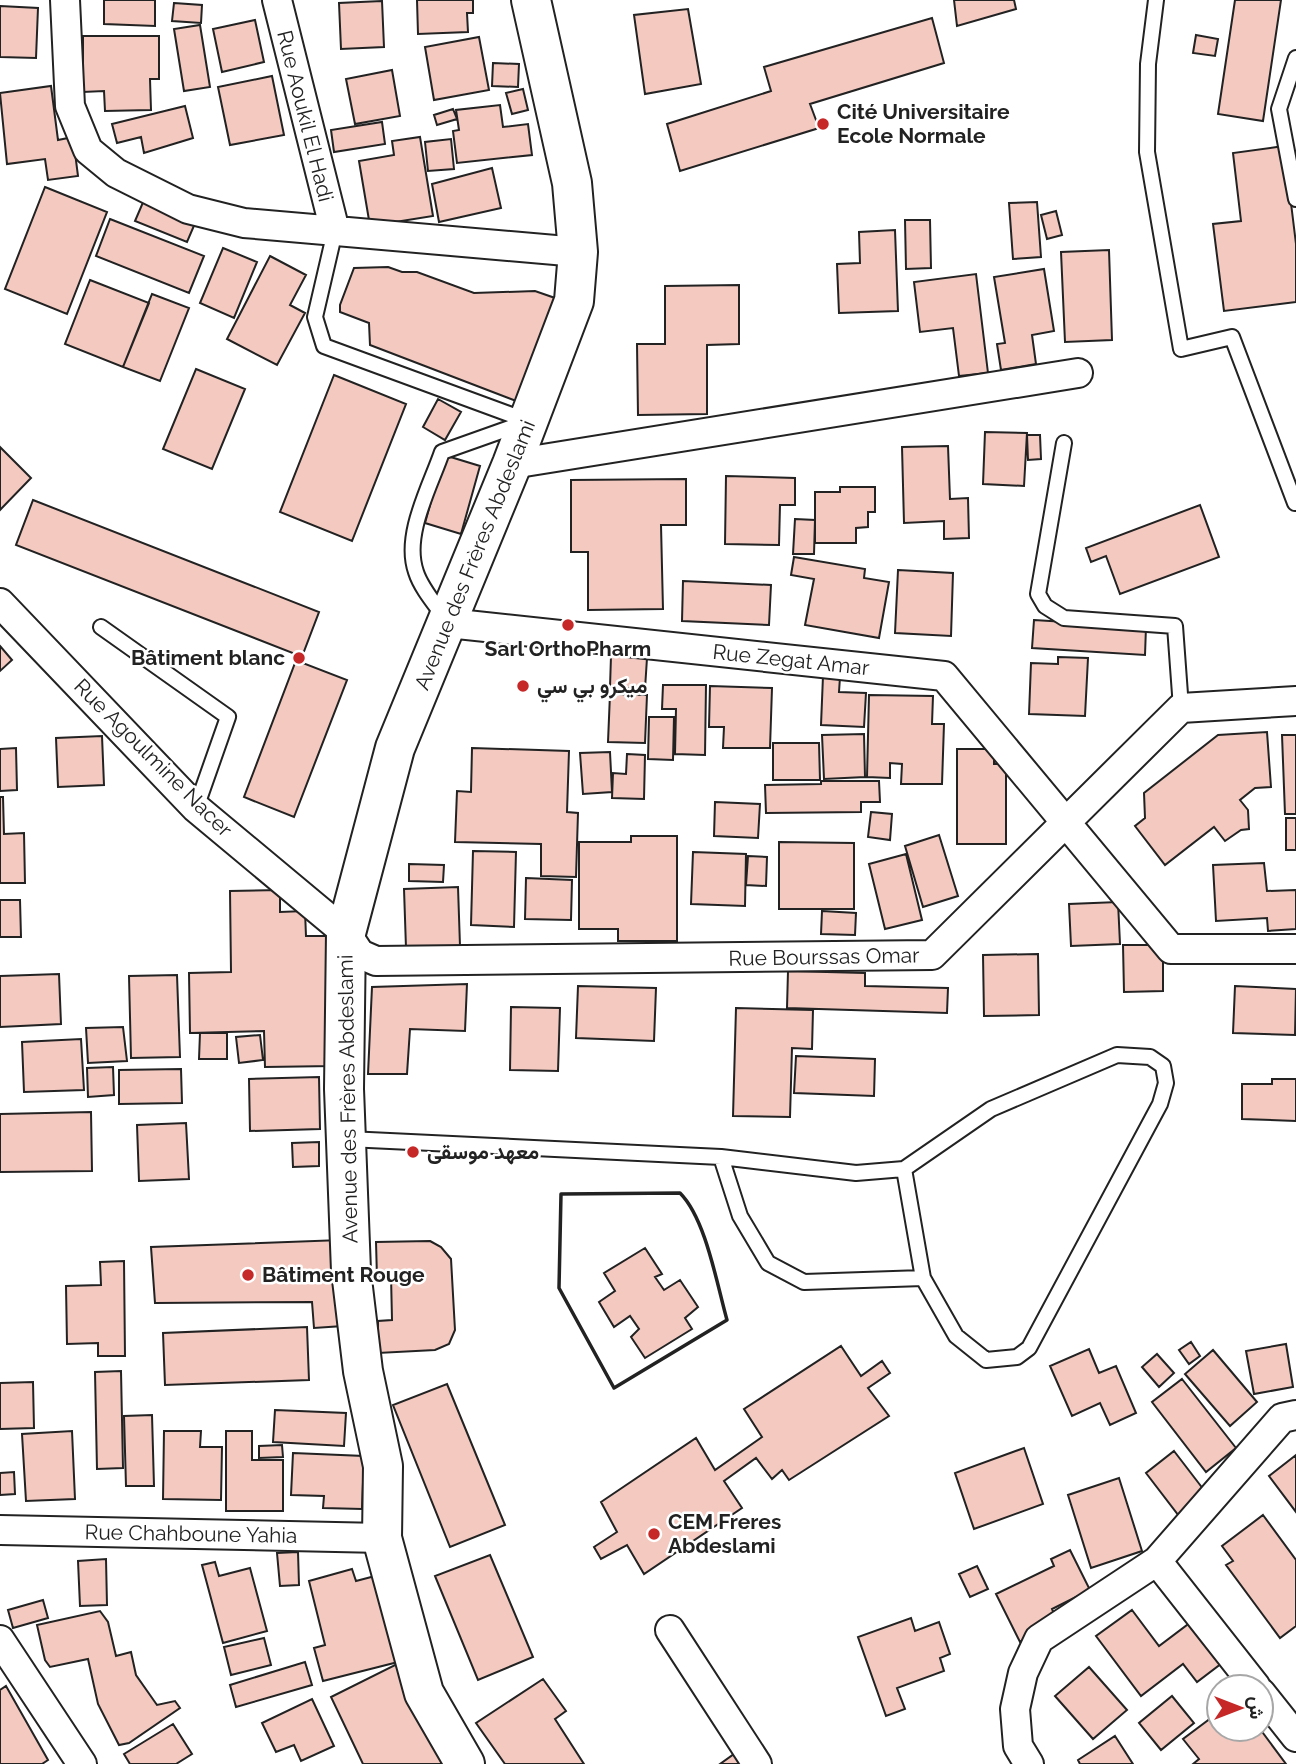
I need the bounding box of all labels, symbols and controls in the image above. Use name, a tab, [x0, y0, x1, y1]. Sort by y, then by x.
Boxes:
street label: Rue Aoukil El Hadi	[272, 28, 339, 204]
place label: Cité Universitaire Ecole Normale	[837, 99, 1010, 148]
marker: Cité Universitaire Ecole Normale	[815, 116, 831, 132]
street label: Avenue des Frères Abdeslami	[409, 416, 540, 693]
marker: Sarl OrthoPharm	[560, 617, 576, 633]
place label: Sarl OrthoPharm	[485, 636, 651, 661]
street label: Rue Zegat Amar	[712, 639, 871, 680]
place label: Bâtiment blanc	[131, 645, 285, 670]
marker: Bâtiment blanc	[291, 650, 307, 666]
street label: Rue Agoulmine Nacer	[69, 673, 238, 842]
place label: ميكرو بي سي	[537, 673, 647, 703]
marker: ميكرو بي سي	[515, 678, 531, 694]
street label: Rue Bourssas Omar	[728, 942, 920, 971]
street label: Avenue des Frères Abdeslami	[332, 954, 363, 1244]
place label: معهد موسقى	[427, 1139, 539, 1165]
marker: معهد موسقى	[405, 1144, 421, 1160]
place label: Bâtiment Rouge	[262, 1262, 425, 1287]
marker: Bâtiment Rouge	[240, 1267, 256, 1283]
place label: CEM Freres Abdeslami	[668, 1509, 781, 1558]
street label: Rue Chahboune Yahia	[84, 1519, 298, 1548]
marker: CEM Freres Abdeslami	[646, 1526, 662, 1542]
north arrow	[1205, 1673, 1275, 1743]
text: ش	[1245, 1697, 1268, 1720]

